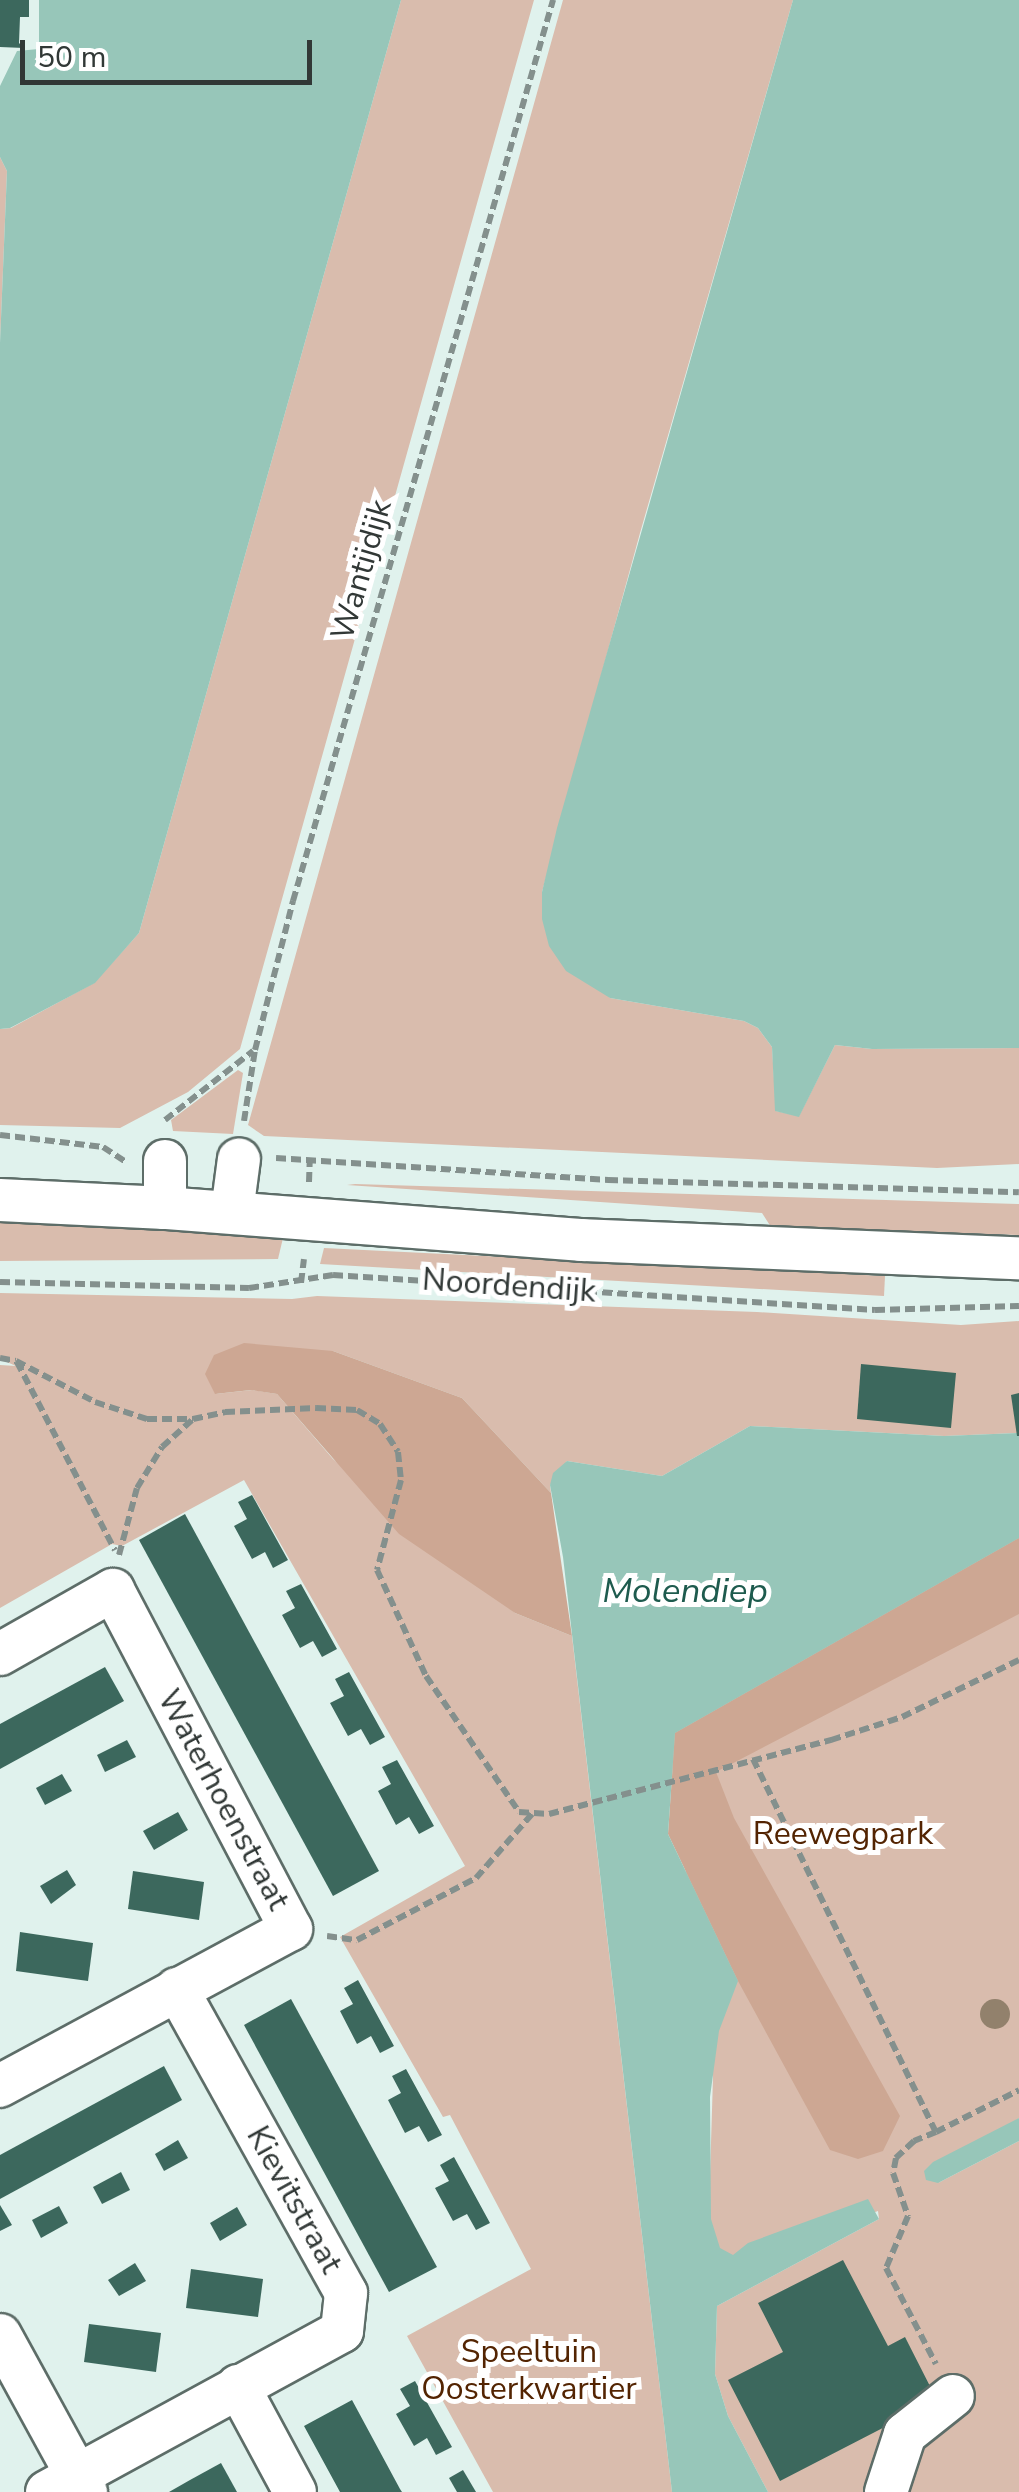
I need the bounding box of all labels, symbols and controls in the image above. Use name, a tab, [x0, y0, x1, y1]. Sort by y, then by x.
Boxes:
scale bar	[25, 20, 318, 82]
text: 50 m	[37, 37, 106, 78]
street label: Wantijdijk	[324, 495, 400, 645]
street label: Noordendijk	[421, 1261, 597, 1311]
water label: Molendiep	[602, 1570, 768, 1612]
street label: Waterhoenstraat	[149, 1683, 297, 1917]
park label: Reewegpark	[753, 1815, 933, 1853]
street label: Kievitstraat	[238, 2120, 350, 2280]
park label: Speeltuin Oosterkwartier	[421, 2334, 637, 2409]

